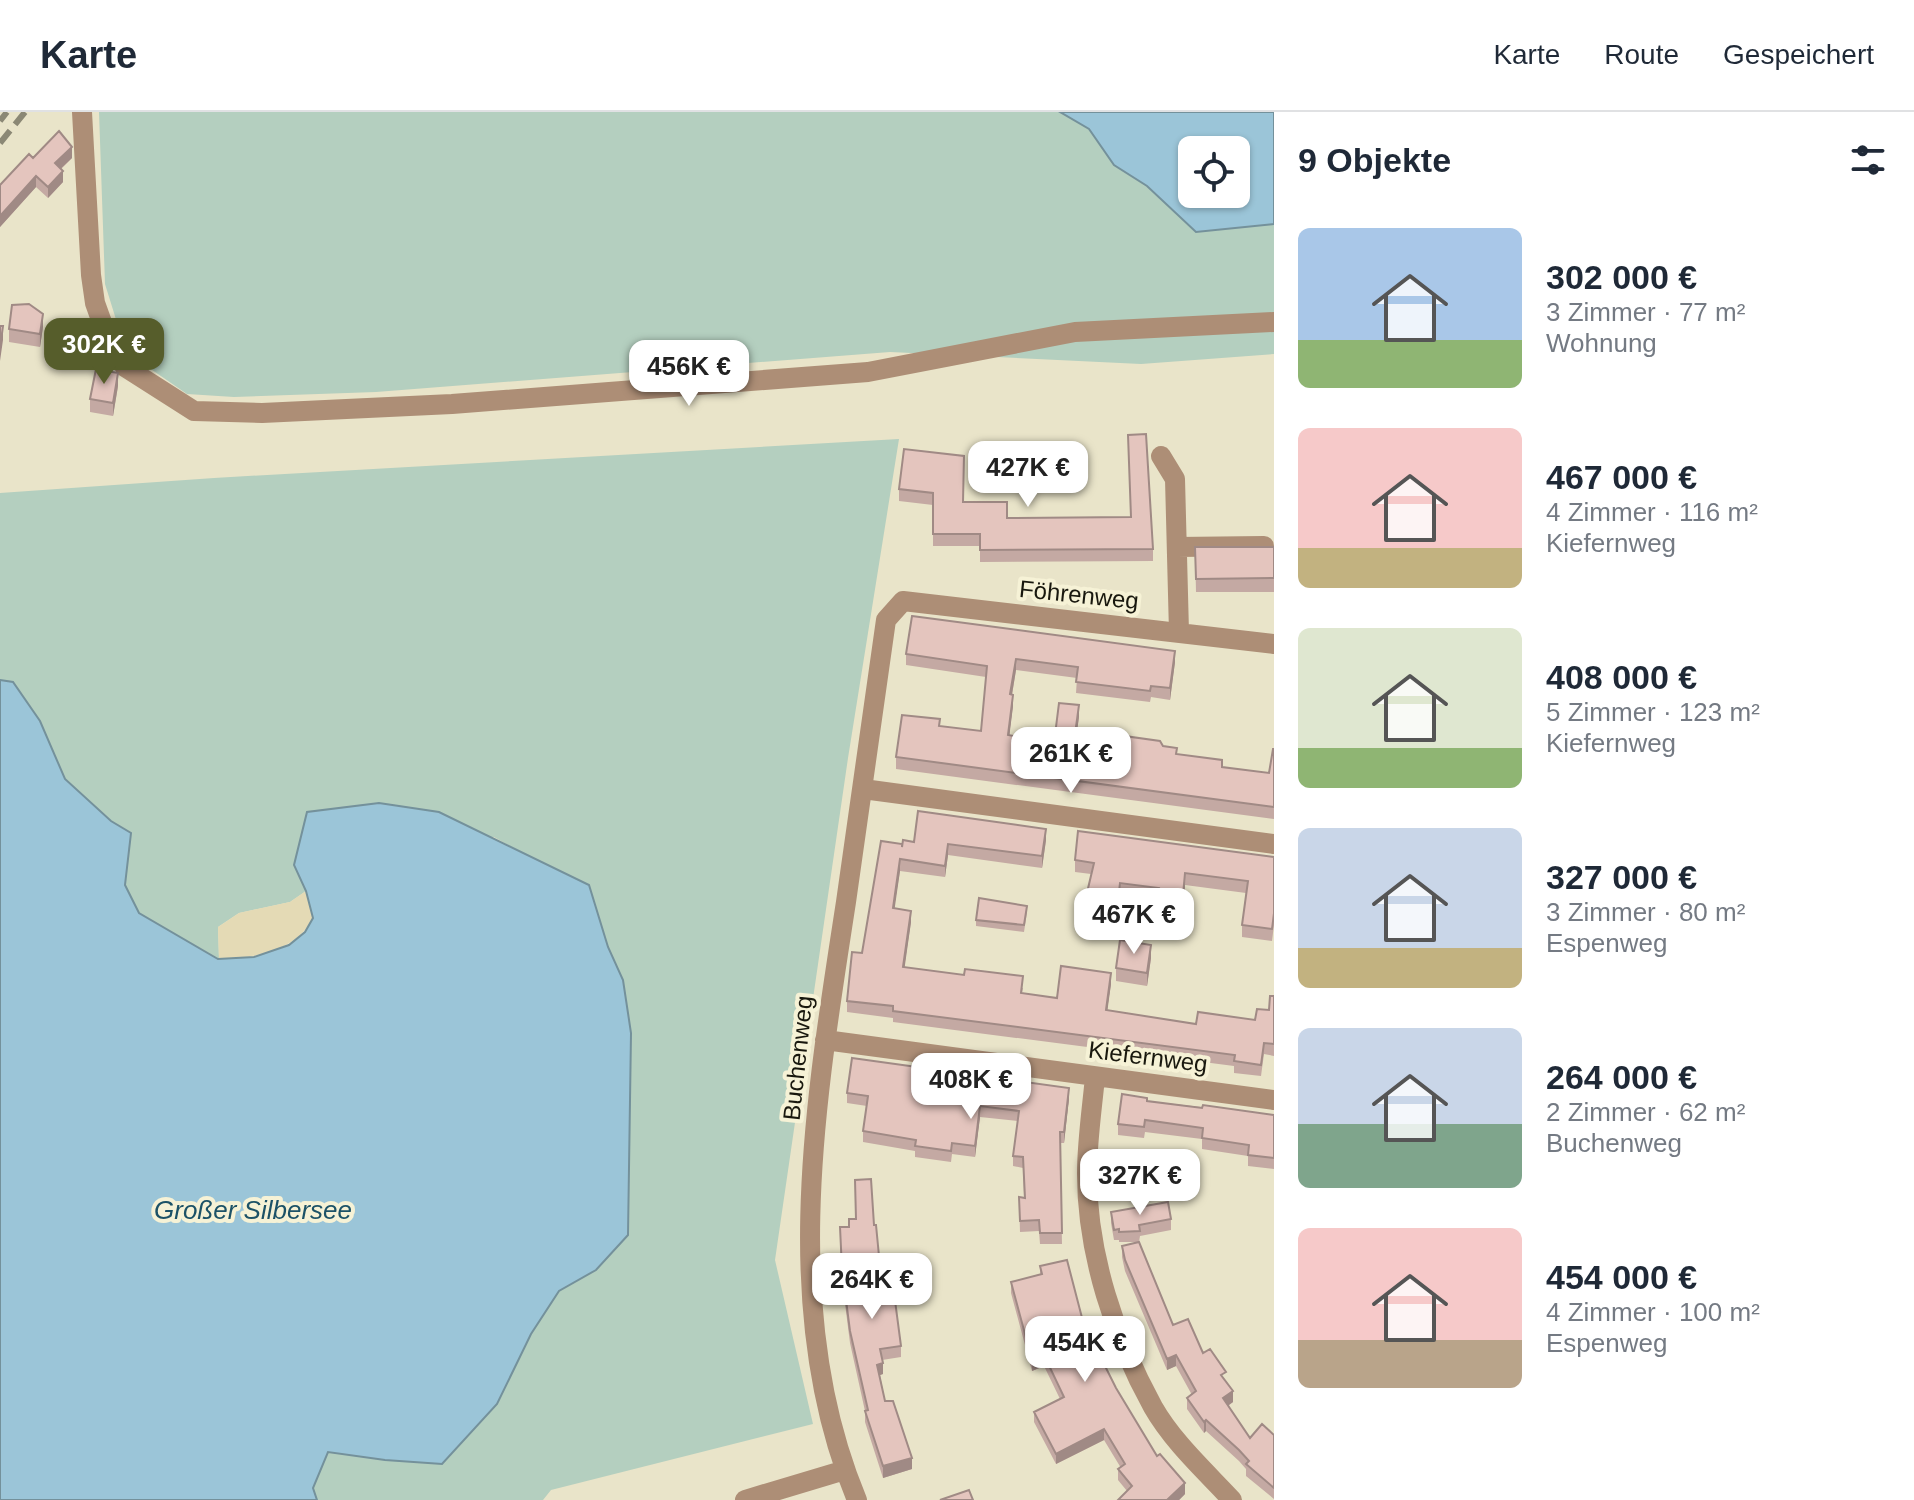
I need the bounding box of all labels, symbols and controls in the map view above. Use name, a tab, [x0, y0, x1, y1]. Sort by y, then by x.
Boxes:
text: Karte	[40, 34, 137, 76]
text: Karte	[1493, 39, 1560, 70]
text: Route	[1604, 39, 1679, 70]
text: Gespeichert	[1723, 39, 1874, 70]
map controls	[1178, 136, 1250, 208]
button: locate	[1178, 136, 1250, 208]
icon: filters	[1846, 138, 1890, 182]
text: 9 Objekte	[1298, 141, 1451, 179]
text: 302 000 €	[1546, 258, 1697, 296]
icon: home	[1362, 260, 1458, 356]
text: 3 Zimmer · 77 m²	[1546, 297, 1745, 327]
pin: 302K €	[39, 318, 169, 386]
text: Wohnung	[1546, 328, 1657, 358]
text: 302K €	[62, 329, 146, 359]
pin: 456K €	[624, 340, 754, 408]
text: 456K €	[647, 351, 731, 381]
pin: 427K €	[963, 441, 1093, 509]
text: 427K €	[986, 452, 1070, 482]
text: 467 000 €	[1546, 458, 1697, 496]
icon: home	[1362, 460, 1458, 556]
text: 4 Zimmer · 116 m²	[1546, 497, 1758, 527]
text: Kiefernweg	[1546, 528, 1676, 558]
street label: Föhrenweg	[1018, 575, 1140, 614]
text: 408 000 €	[1546, 658, 1697, 696]
icon: home	[1362, 660, 1458, 756]
text: 5 Zimmer · 123 m²	[1546, 697, 1760, 727]
pin: 261K €	[1006, 727, 1136, 795]
text: Kiefernweg	[1546, 728, 1676, 758]
text: 261K €	[1029, 738, 1113, 768]
text: 327 000 €	[1546, 858, 1697, 896]
icon: home	[1362, 860, 1458, 956]
pin: 467K €	[1069, 888, 1199, 956]
text: 3 Zimmer · 80 m²	[1546, 897, 1745, 927]
text: 467K €	[1092, 899, 1176, 929]
text: Espenweg	[1546, 928, 1667, 958]
street label: Buchenweg	[778, 994, 817, 1122]
street label: Kiefernweg	[1087, 1036, 1209, 1077]
pin: 408K €	[906, 1053, 1036, 1121]
text: 264 000 €	[1546, 1058, 1697, 1096]
icon: home	[1362, 1060, 1458, 1156]
text: 408K €	[929, 1064, 1013, 1094]
text: 2 Zimmer · 62 m²	[1546, 1097, 1745, 1127]
text: Buchenweg	[1546, 1128, 1682, 1158]
pin: 327K €	[1075, 1149, 1205, 1217]
text: 327K €	[1098, 1160, 1182, 1190]
water label: Großer Silbersee	[154, 1195, 352, 1225]
pin: 264K €	[807, 1253, 937, 1321]
text: 454 000 €	[1546, 1258, 1697, 1296]
icon: home	[1362, 1260, 1458, 1356]
text: 264K €	[830, 1264, 914, 1294]
text: 4 Zimmer · 100 m²	[1546, 1297, 1760, 1327]
pin: 454K €	[1020, 1316, 1150, 1384]
text: 454K €	[1043, 1327, 1127, 1357]
text: Espenweg	[1546, 1328, 1667, 1358]

